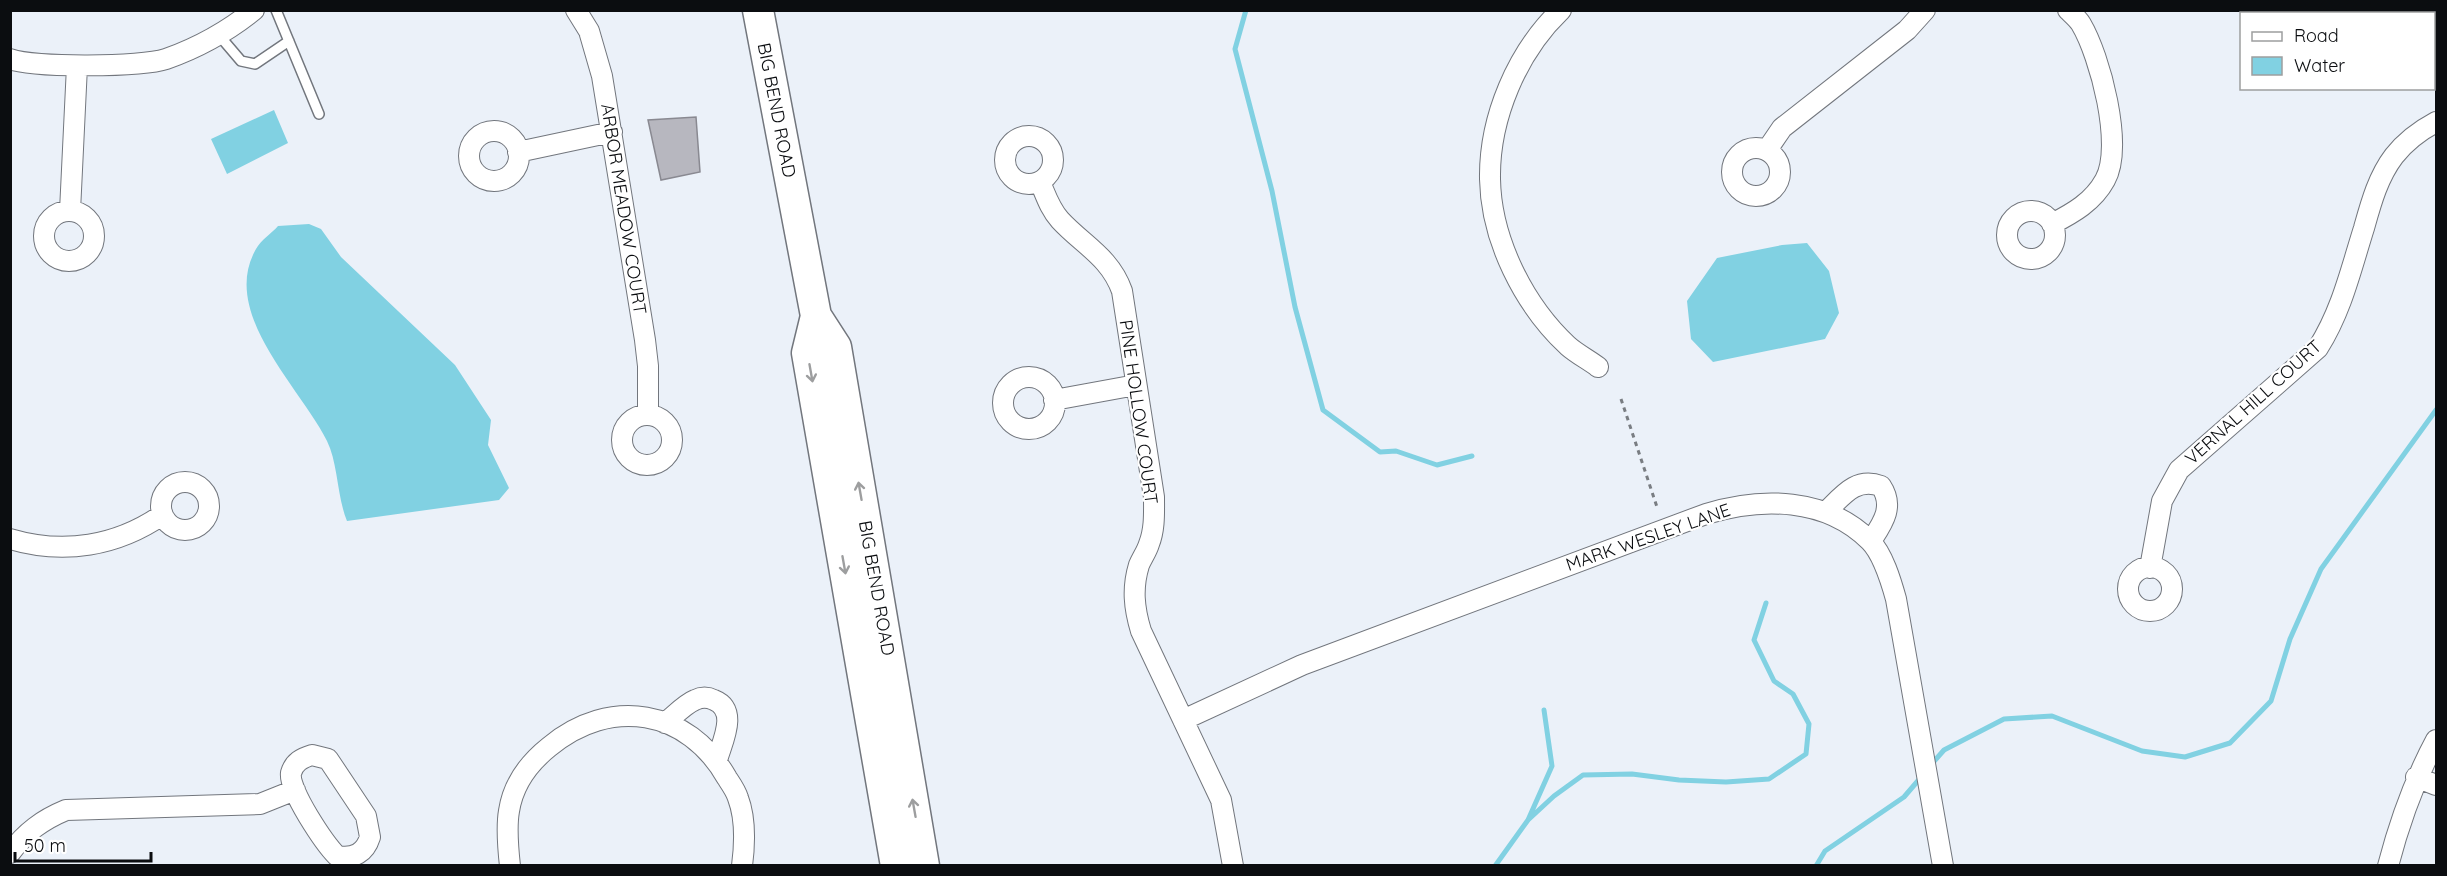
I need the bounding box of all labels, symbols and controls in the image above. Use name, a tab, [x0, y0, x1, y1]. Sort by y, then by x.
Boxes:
legend	[2240, 12, 2435, 90]
text: Road	[2294, 24, 2339, 47]
street label: BIG BEND ROAD	[753, 41, 801, 179]
text: Water	[2294, 54, 2345, 77]
street label: ARBOR MEADOW COURT	[596, 102, 652, 316]
street label: PINE HOLLOW COURT	[1115, 318, 1163, 506]
street label: VERNAL HILL COURT	[2180, 334, 2326, 469]
one-way arrow	[805, 363, 816, 383]
one-way arrow	[854, 482, 865, 502]
street label: MARK WESLEY LANE	[1563, 498, 1733, 576]
street label: BIG BEND ROAD	[854, 519, 900, 657]
one-way arrow	[839, 555, 850, 575]
one-way arrow	[908, 798, 919, 818]
scale bar	[15, 825, 152, 863]
text: 50 m	[24, 834, 66, 857]

